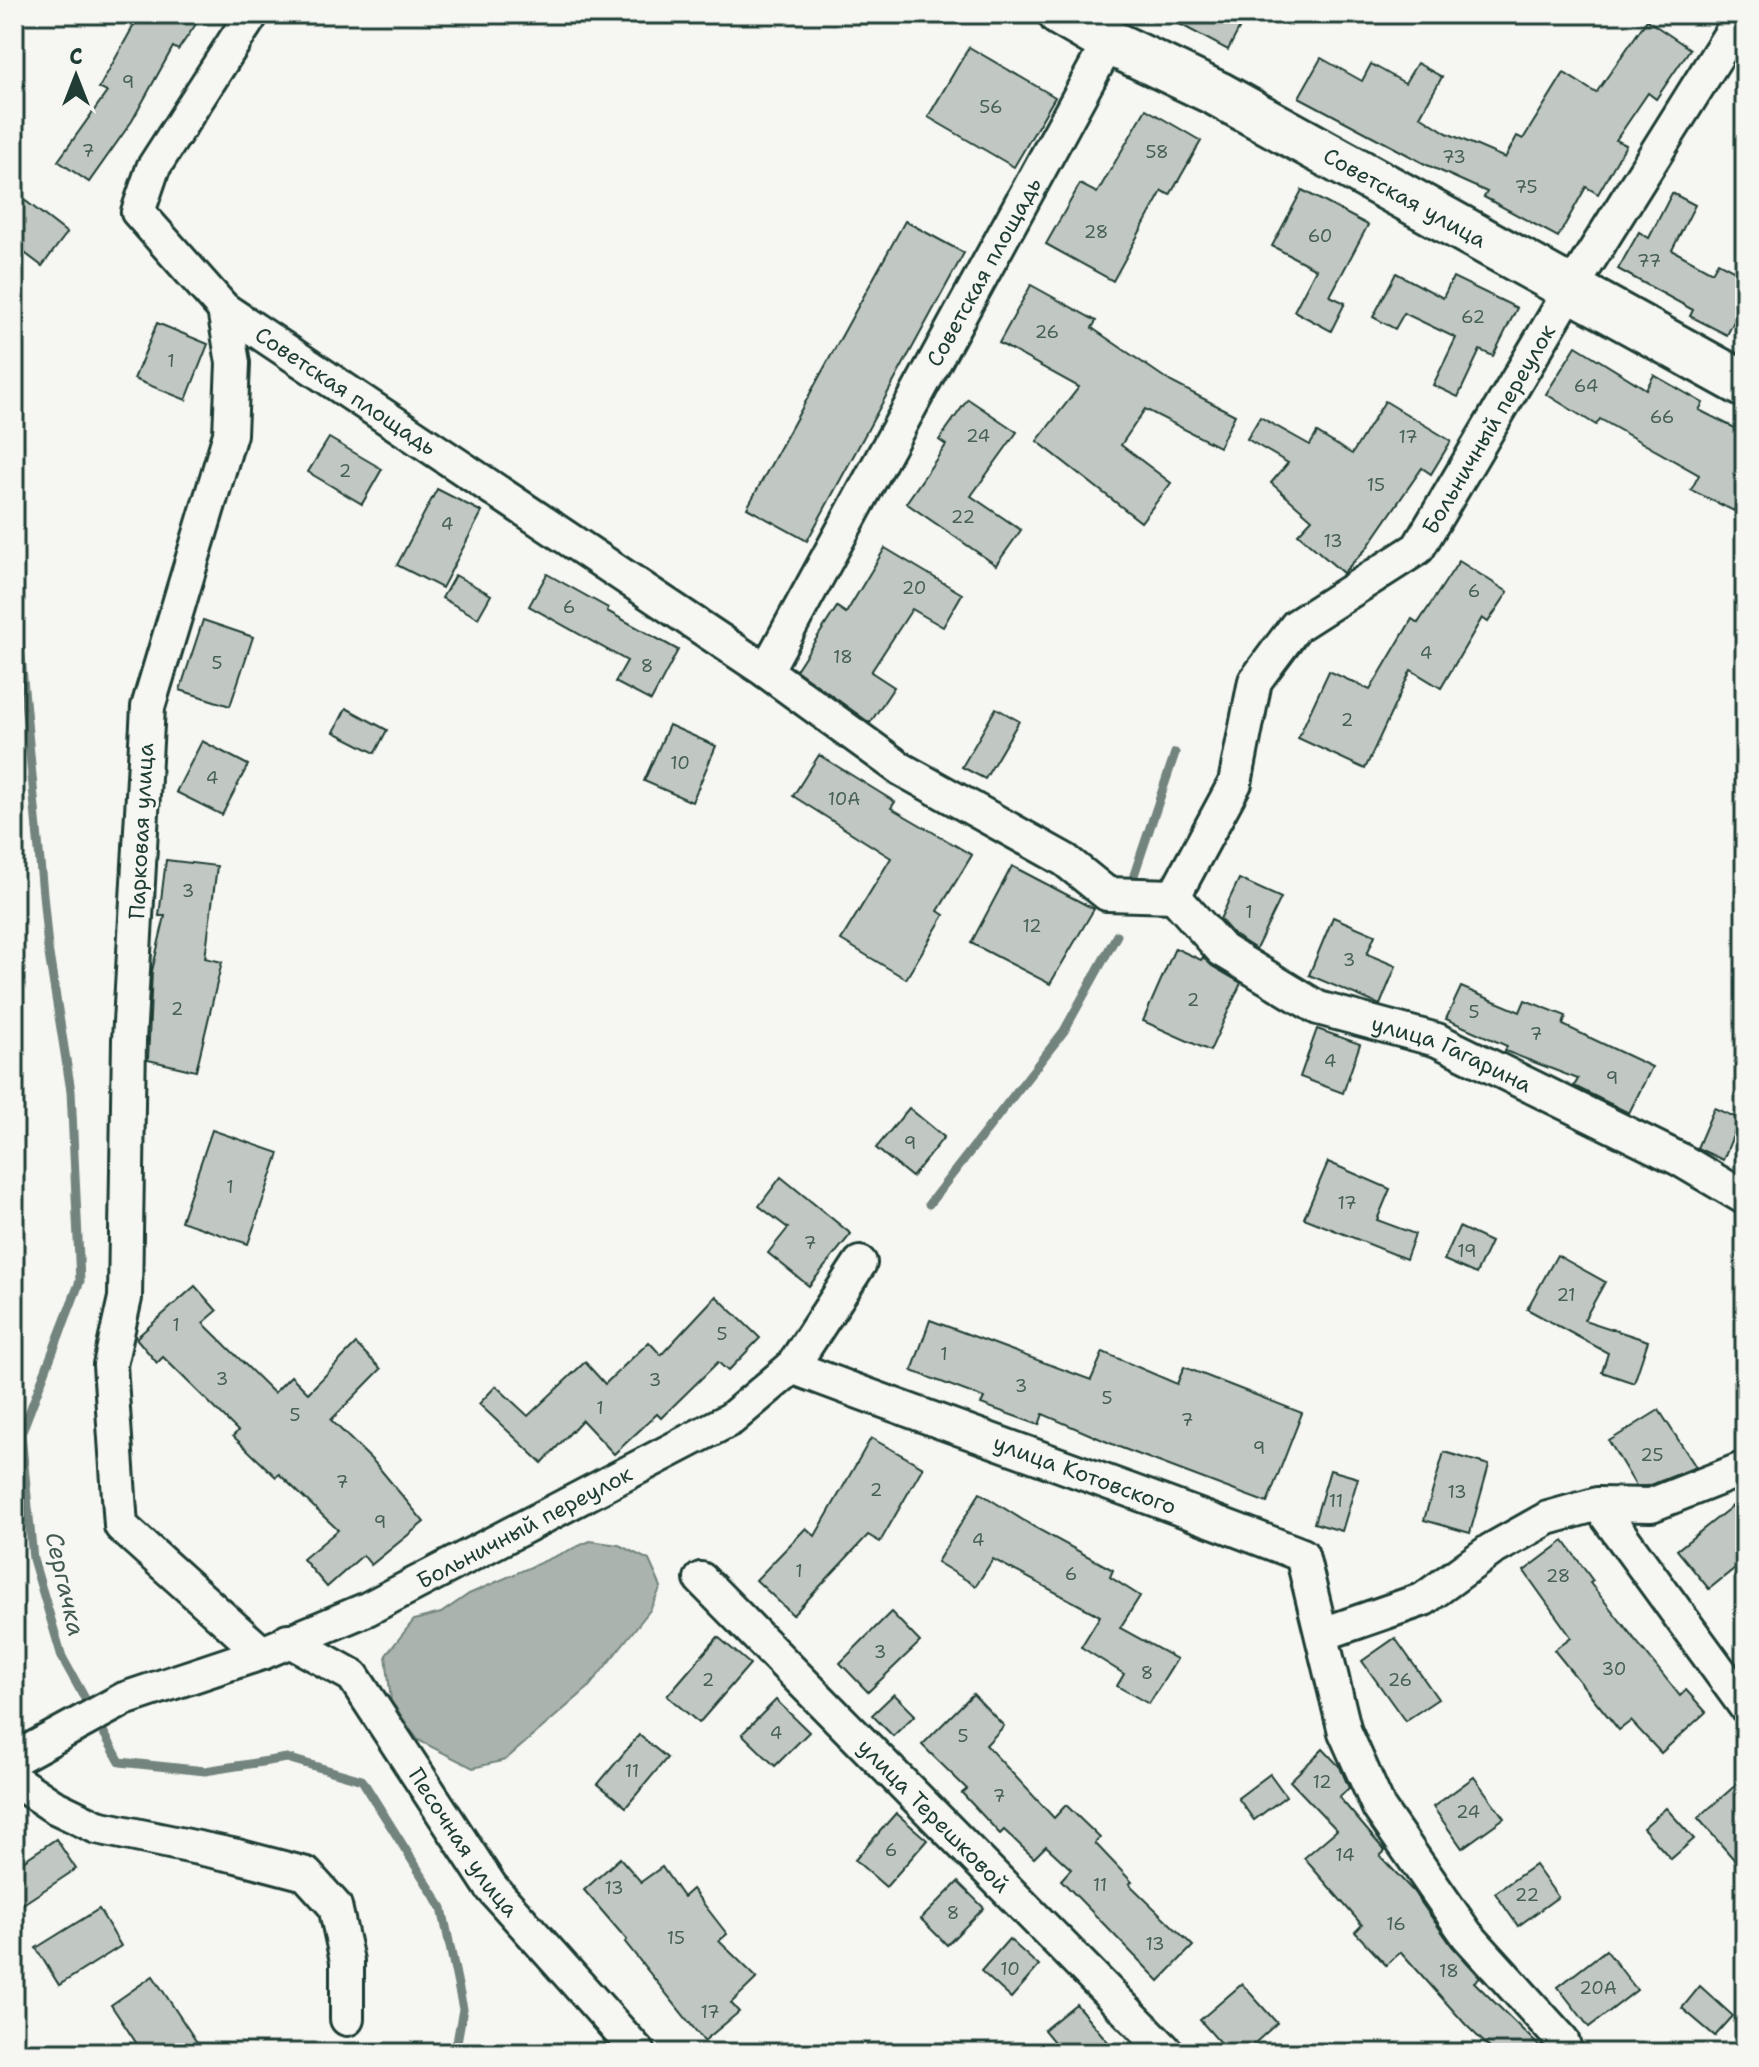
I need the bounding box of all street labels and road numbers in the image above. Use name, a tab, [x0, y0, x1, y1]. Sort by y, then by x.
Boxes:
street label: Советская улица	[1318, 141, 1492, 254]
street label: Советская площадь	[920, 172, 1048, 372]
street label: Больничный переулок	[1415, 318, 1562, 539]
street label: Советская площадь	[250, 320, 442, 462]
street label: Парковая улица	[122, 742, 160, 920]
street label: улица Гагарина	[1368, 1009, 1537, 1099]
street label: улица Котовского	[989, 1428, 1181, 1521]
street label: Больничный переулок	[412, 1459, 637, 1595]
street label: улица Терешковой	[852, 1732, 1016, 1899]
street label: Песочная улица	[402, 1762, 525, 1923]

